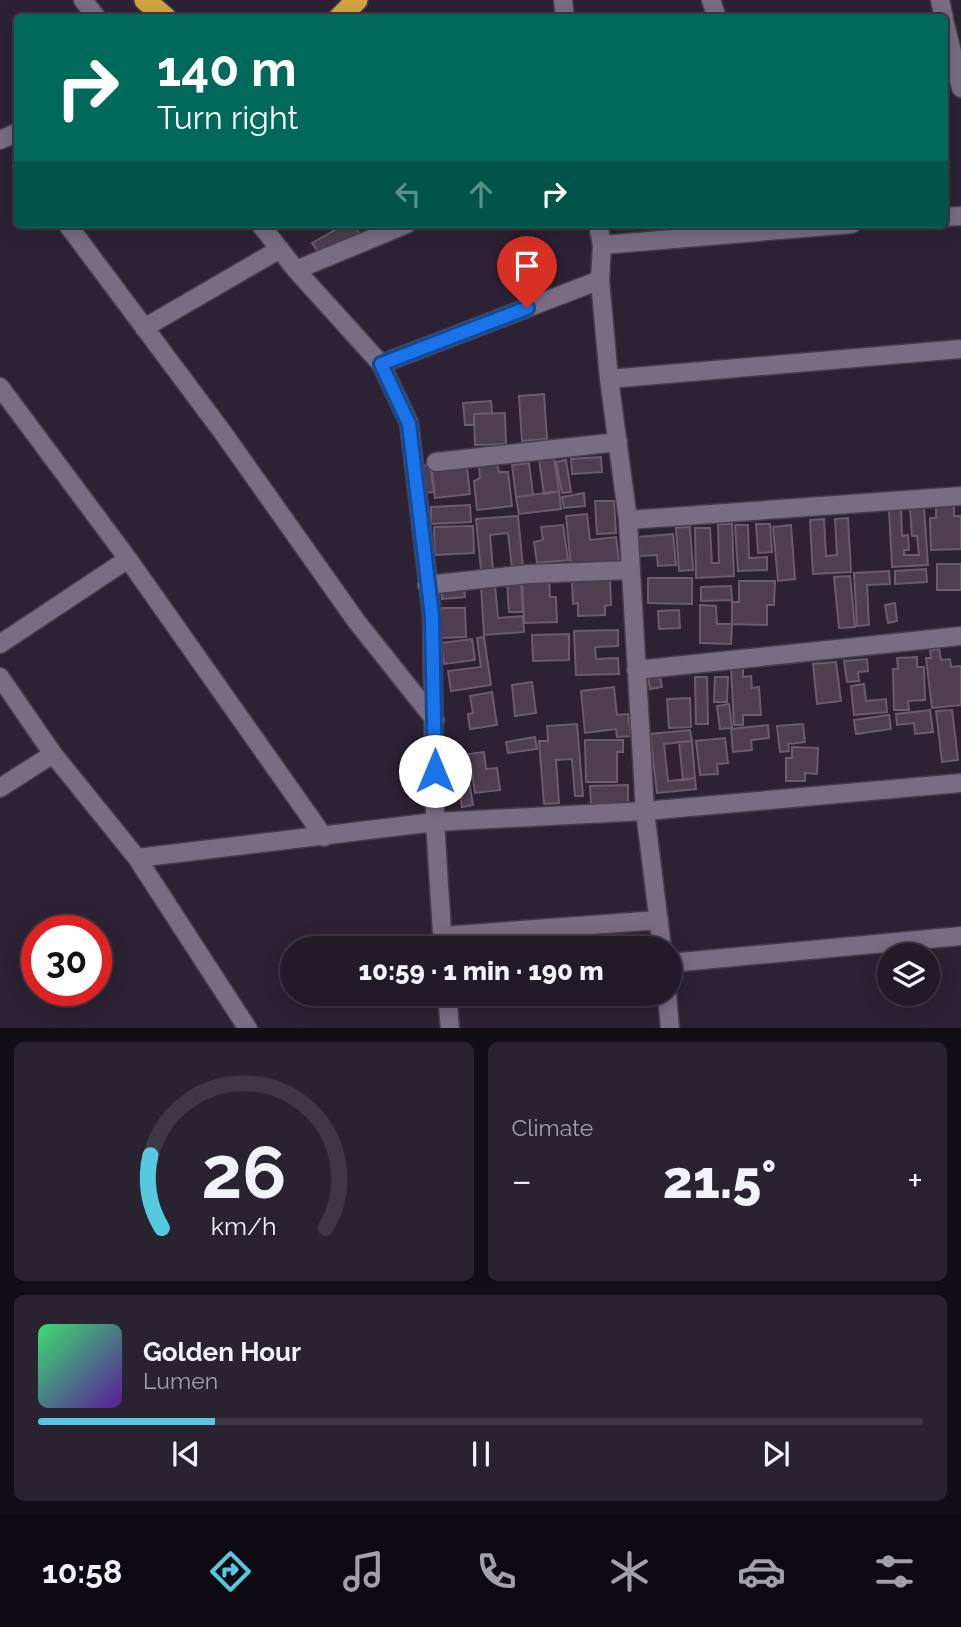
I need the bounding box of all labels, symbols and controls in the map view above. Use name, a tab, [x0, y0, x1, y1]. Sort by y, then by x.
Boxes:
text: 140 m	[157, 40, 297, 97]
icon: right	[42, 42, 133, 133]
text: Turn right	[157, 99, 298, 136]
icon: left	[389, 175, 427, 213]
icon: ahead	[462, 175, 500, 213]
icon: right	[535, 175, 573, 213]
pin	[497, 236, 557, 308]
icon: arrive	[508, 247, 546, 285]
position arrow	[398, 734, 472, 808]
speed limit sign: 30	[21, 915, 112, 1006]
map controls	[877, 943, 940, 1006]
button: layers	[877, 943, 940, 1006]
text: 10:59 · 1 min · 190 m	[359, 956, 603, 986]
text: Climate	[512, 1114, 593, 1141]
text: 26	[201, 1130, 286, 1215]
text: 21.5°	[663, 1149, 776, 1210]
text: −	[512, 1158, 532, 1203]
text: +	[907, 1158, 923, 1203]
text: km/h	[211, 1210, 277, 1240]
text: Golden Hour	[143, 1337, 301, 1367]
text: Lumen	[143, 1367, 218, 1394]
icon: previous	[167, 1435, 205, 1473]
icon: pause	[462, 1435, 500, 1473]
icon: next	[757, 1435, 795, 1473]
icon: directions	[206, 1547, 255, 1596]
icon: music	[339, 1547, 388, 1596]
icon: phone	[472, 1547, 521, 1596]
icon: climate	[605, 1547, 654, 1596]
icon: car	[737, 1547, 786, 1596]
icon: filters	[870, 1547, 919, 1596]
text: 10:58	[42, 1553, 122, 1590]

